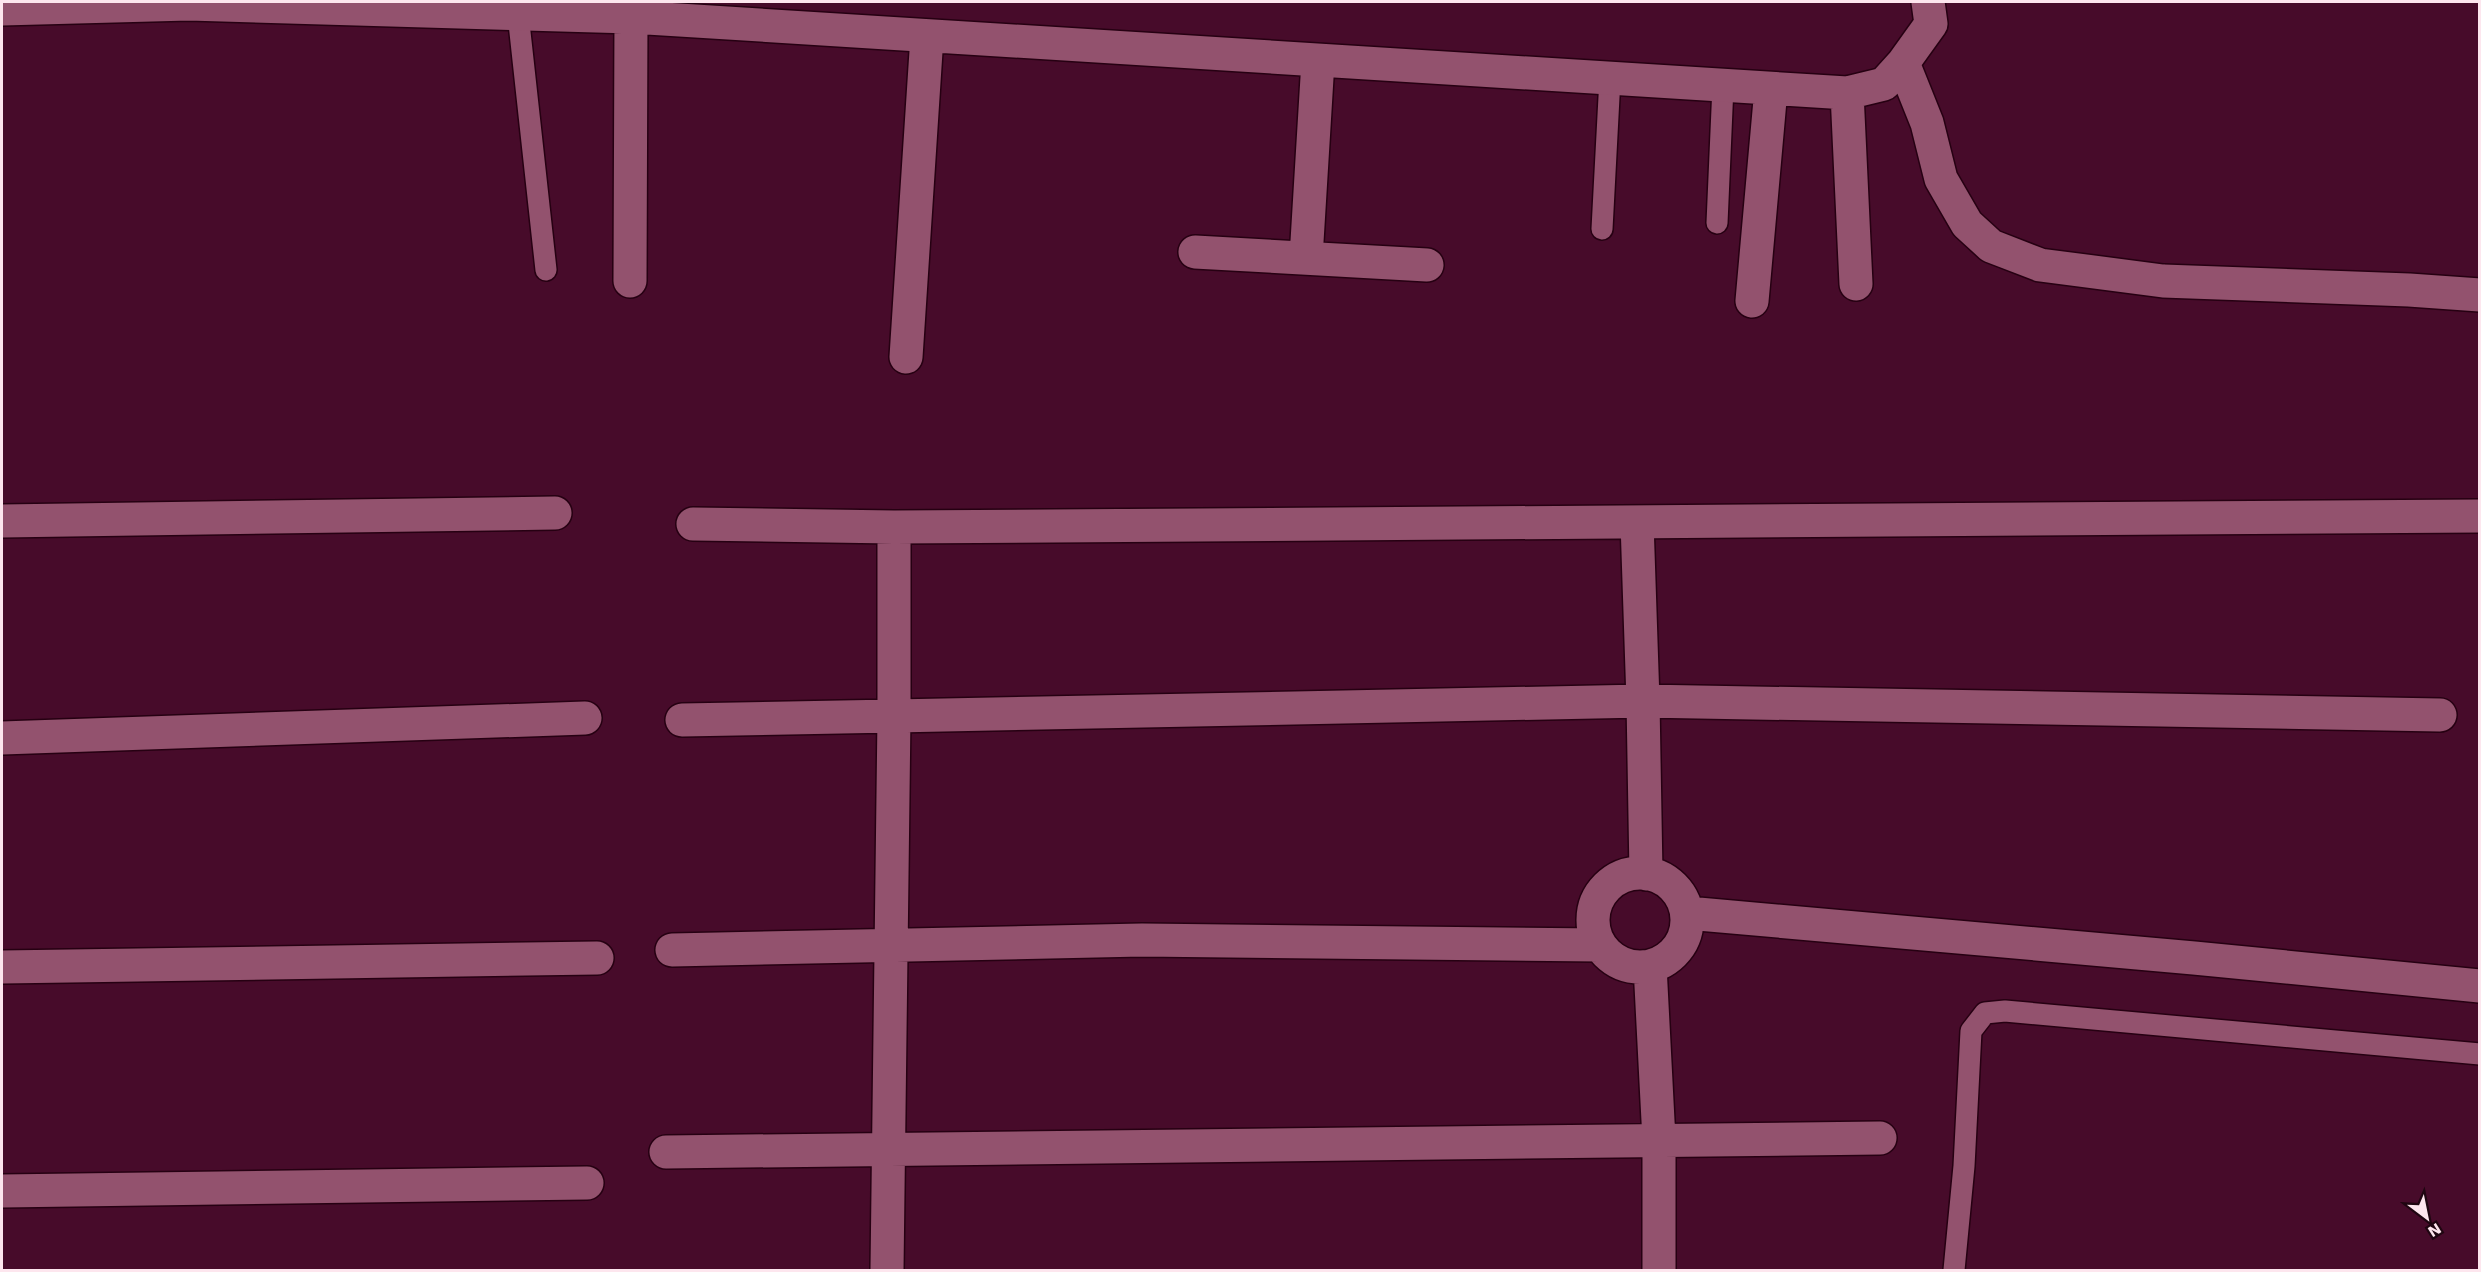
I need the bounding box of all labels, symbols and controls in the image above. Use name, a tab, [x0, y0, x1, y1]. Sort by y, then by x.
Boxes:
north arrow	[2397, 1188, 2457, 1248]
text: N	[2425, 1219, 2445, 1241]

